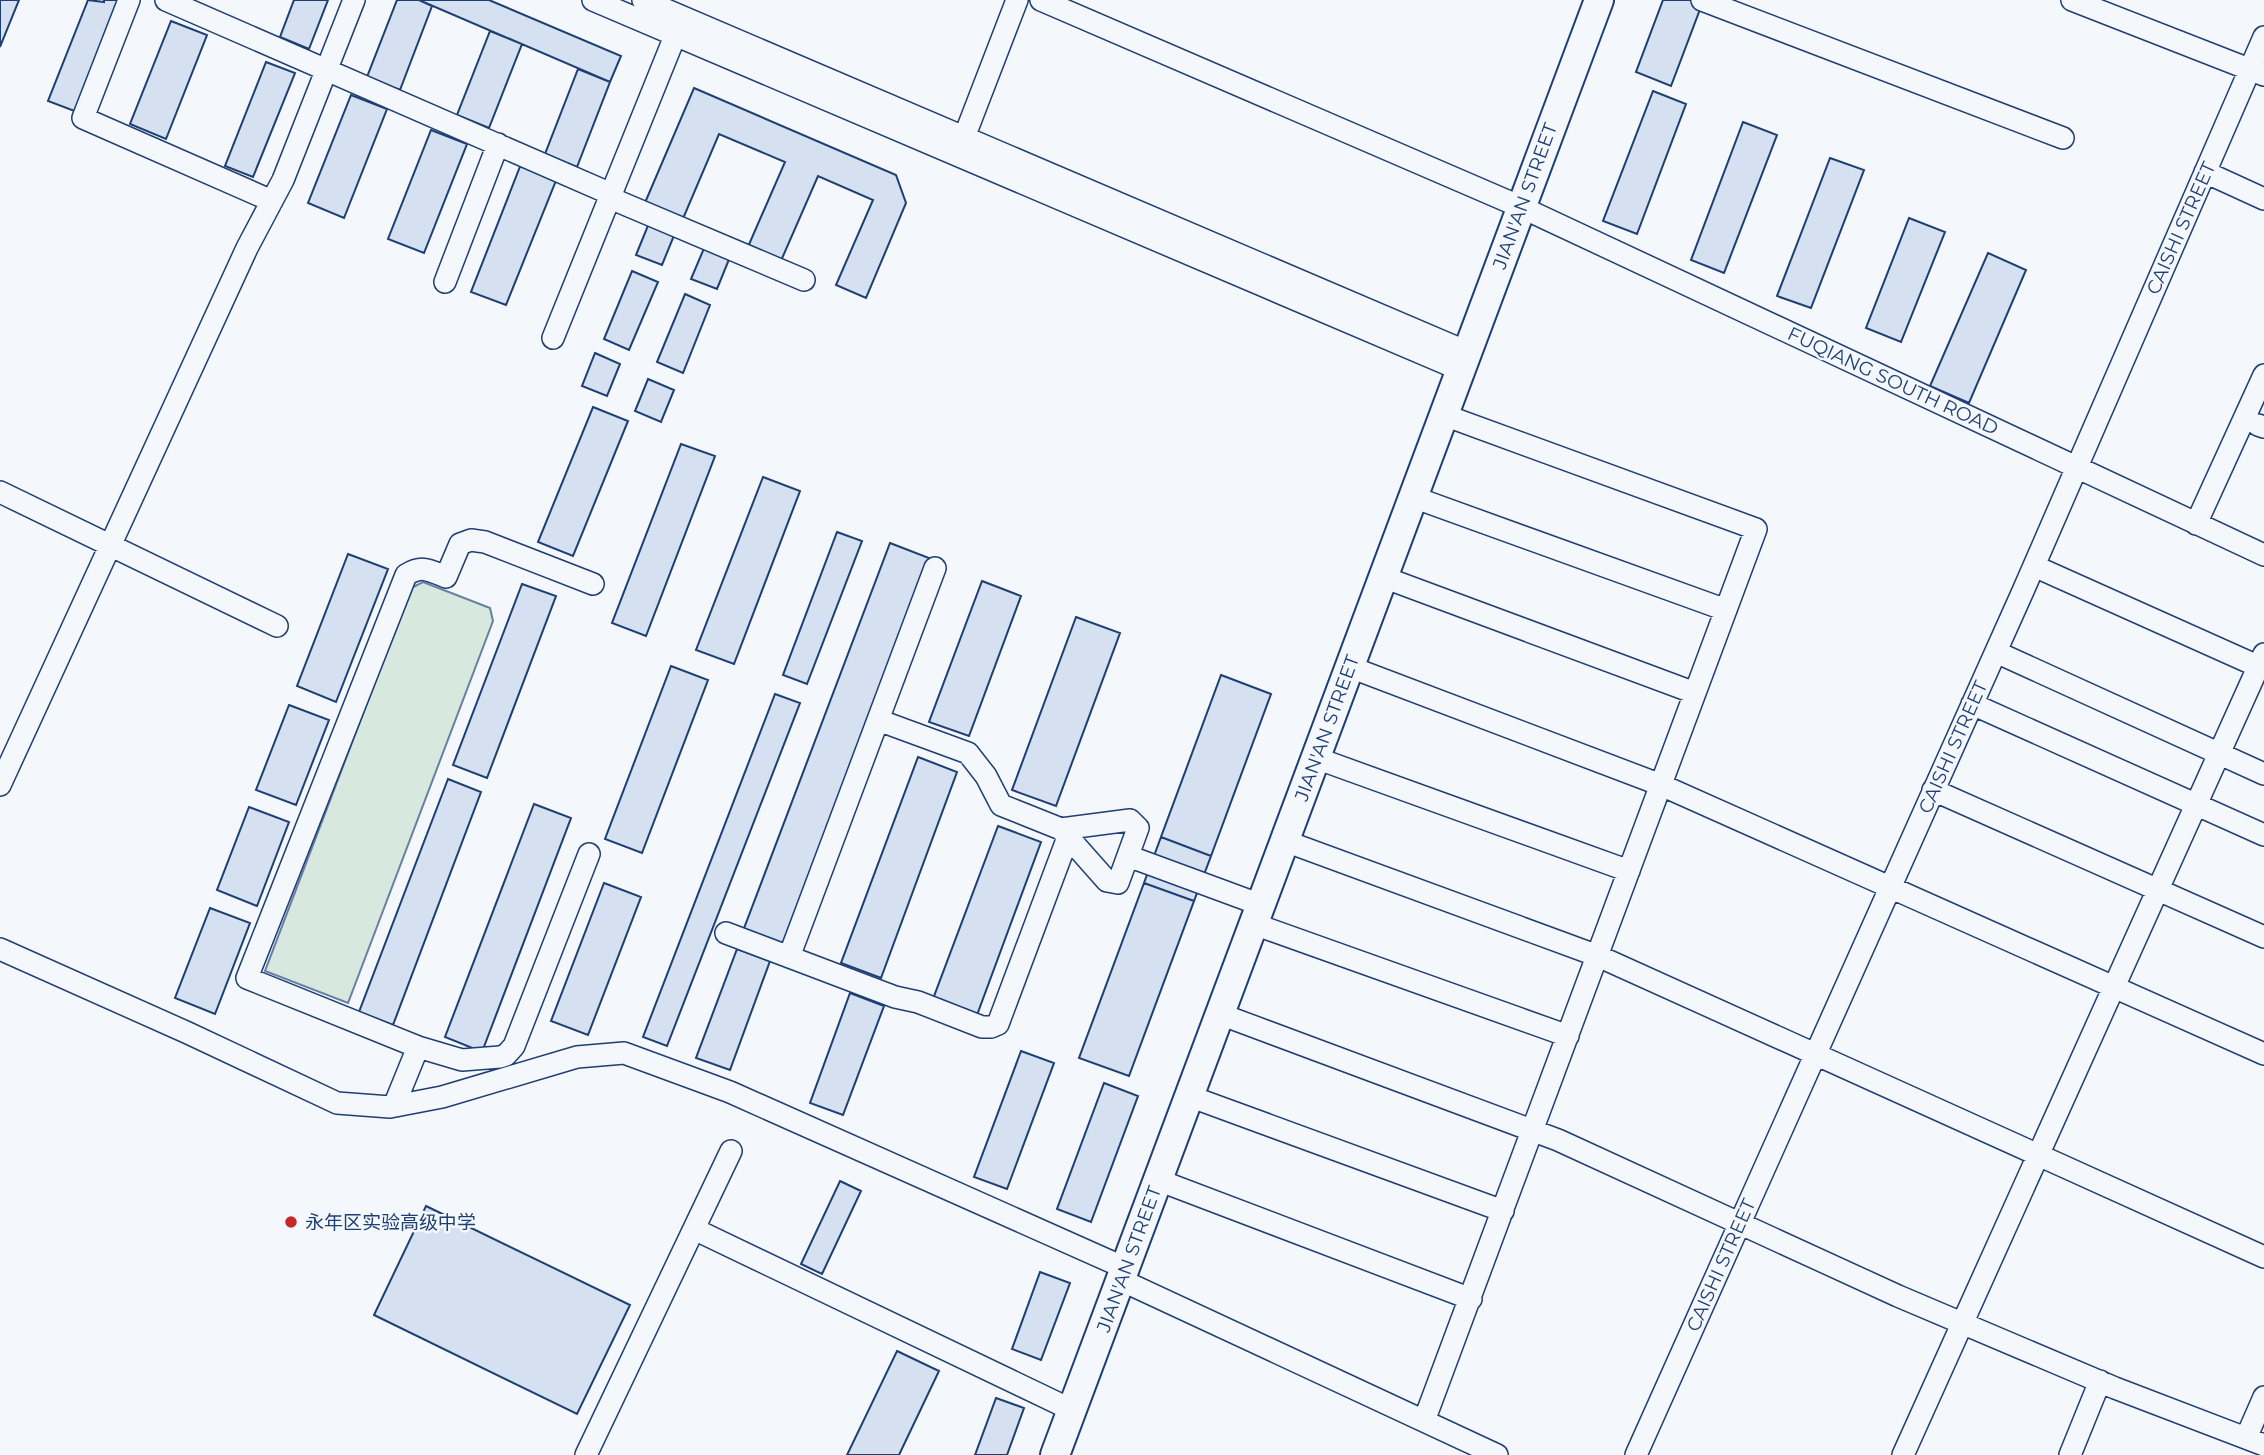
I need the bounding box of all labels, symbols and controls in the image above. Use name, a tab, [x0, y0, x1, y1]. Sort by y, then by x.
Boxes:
street label: JIAN'AN STREET	[1488, 120, 1562, 273]
street label: CAISHI STREET	[2141, 158, 2221, 298]
street label: FUQIANG SOUTH ROAD	[1784, 322, 2002, 440]
street label: JIAN'AN STREET	[1290, 652, 1364, 805]
street label: CAISHI STREET	[1913, 677, 1993, 817]
street label: JIAN'AN STREET	[1092, 1183, 1166, 1336]
street label: CAISHI STREET	[1681, 1195, 1761, 1335]
place label: 永年区实验高级中学	[305, 1211, 476, 1234]
marker: 永年区实验高级中学	[283, 1214, 299, 1230]

